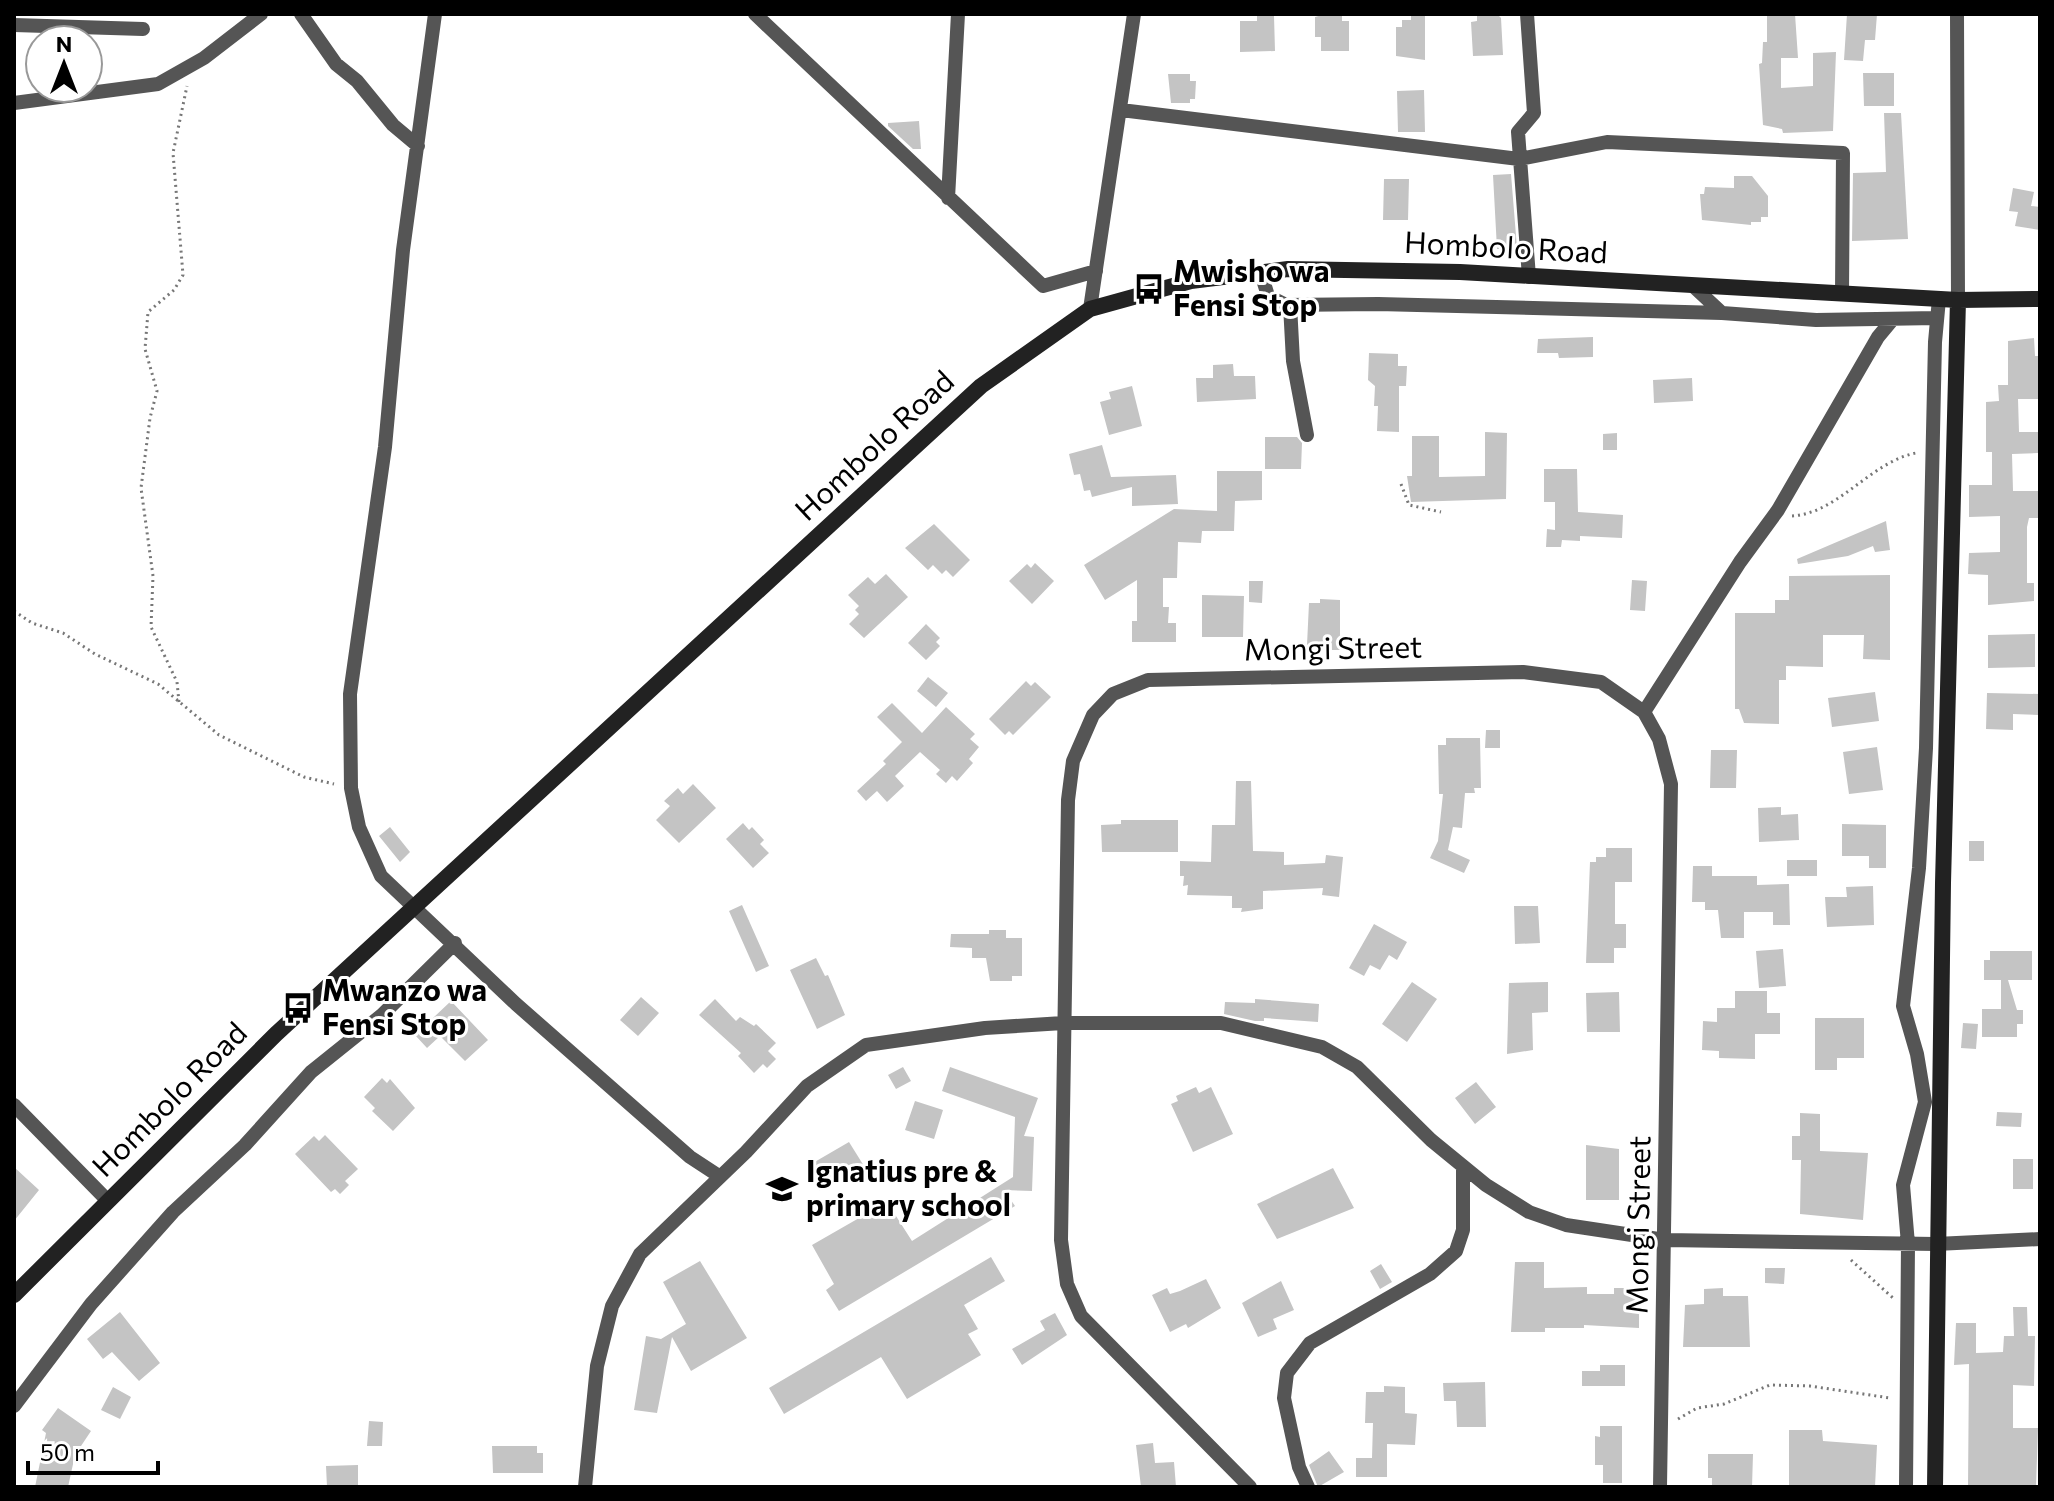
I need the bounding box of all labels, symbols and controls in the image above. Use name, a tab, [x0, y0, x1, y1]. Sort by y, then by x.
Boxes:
north arrow	[24, 24, 104, 104]
text: N	[56, 30, 72, 57]
street label: Hombolo Road	[1403, 222, 1609, 269]
place label: Mwisho wa Fensi Stop	[1173, 251, 1330, 322]
bus stop icon: Mwisho wa Fensi Stop	[1132, 272, 1166, 306]
street label: Hombolo Road	[786, 361, 960, 527]
street label: Mongi Street	[1244, 626, 1422, 667]
place label: Mwanzo wa Fensi Stop	[322, 970, 487, 1041]
bus stop icon: Mwanzo wa Fensi Stop	[281, 991, 315, 1025]
street label: Hombolo Road	[83, 1013, 253, 1183]
street label: Mongi Street	[1616, 1136, 1657, 1314]
place label: Ignatius pre & primary school	[806, 1151, 1011, 1222]
school or university icon: Ignatius pre & primary school	[765, 1172, 799, 1206]
scale bar	[28, 1425, 158, 1475]
text: 50 m	[40, 1437, 95, 1466]

